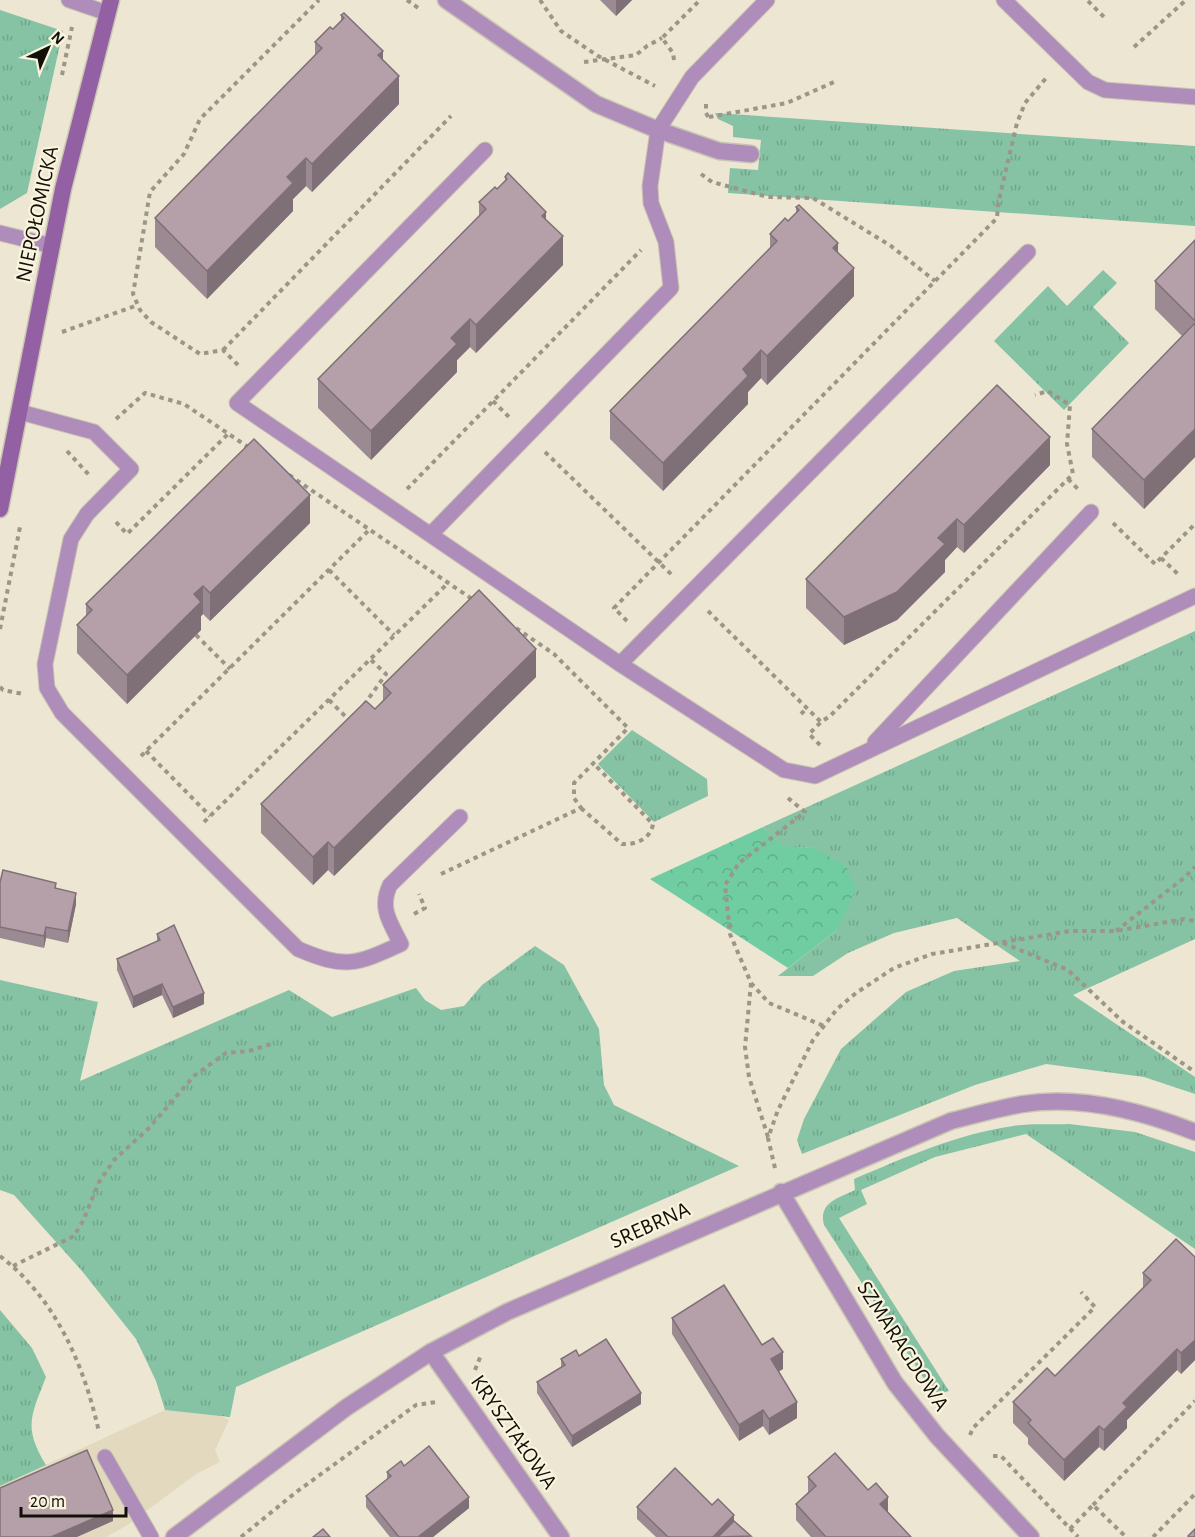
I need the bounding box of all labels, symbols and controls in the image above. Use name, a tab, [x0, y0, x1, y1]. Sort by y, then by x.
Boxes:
north arrow	[18, 18, 78, 78]
text: N	[48, 28, 67, 48]
street label: NIEPOŁOMICKA	[12, 144, 62, 284]
street label: SREBRNA	[607, 1198, 694, 1252]
street label: SZMARAGDOWA	[853, 1277, 953, 1415]
street label: KRYSZTAŁOWA	[467, 1371, 562, 1493]
scale bar	[21, 1480, 126, 1518]
text: 20 m	[30, 1493, 65, 1511]

